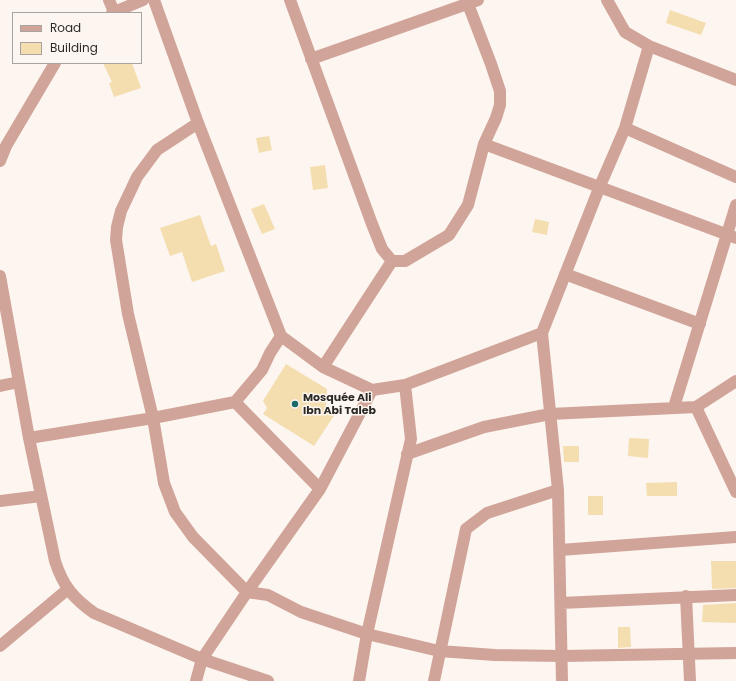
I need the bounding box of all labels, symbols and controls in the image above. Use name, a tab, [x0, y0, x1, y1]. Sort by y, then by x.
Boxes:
legend	[12, 12, 142, 64]
text: Road	[50, 19, 81, 36]
text: Building	[50, 39, 98, 56]
place label: Mosquée Ali Ibn Abi Taleb	[303, 391, 376, 417]
marker: Mosquée Ali Ibn Abi Taleb	[290, 399, 300, 409]

